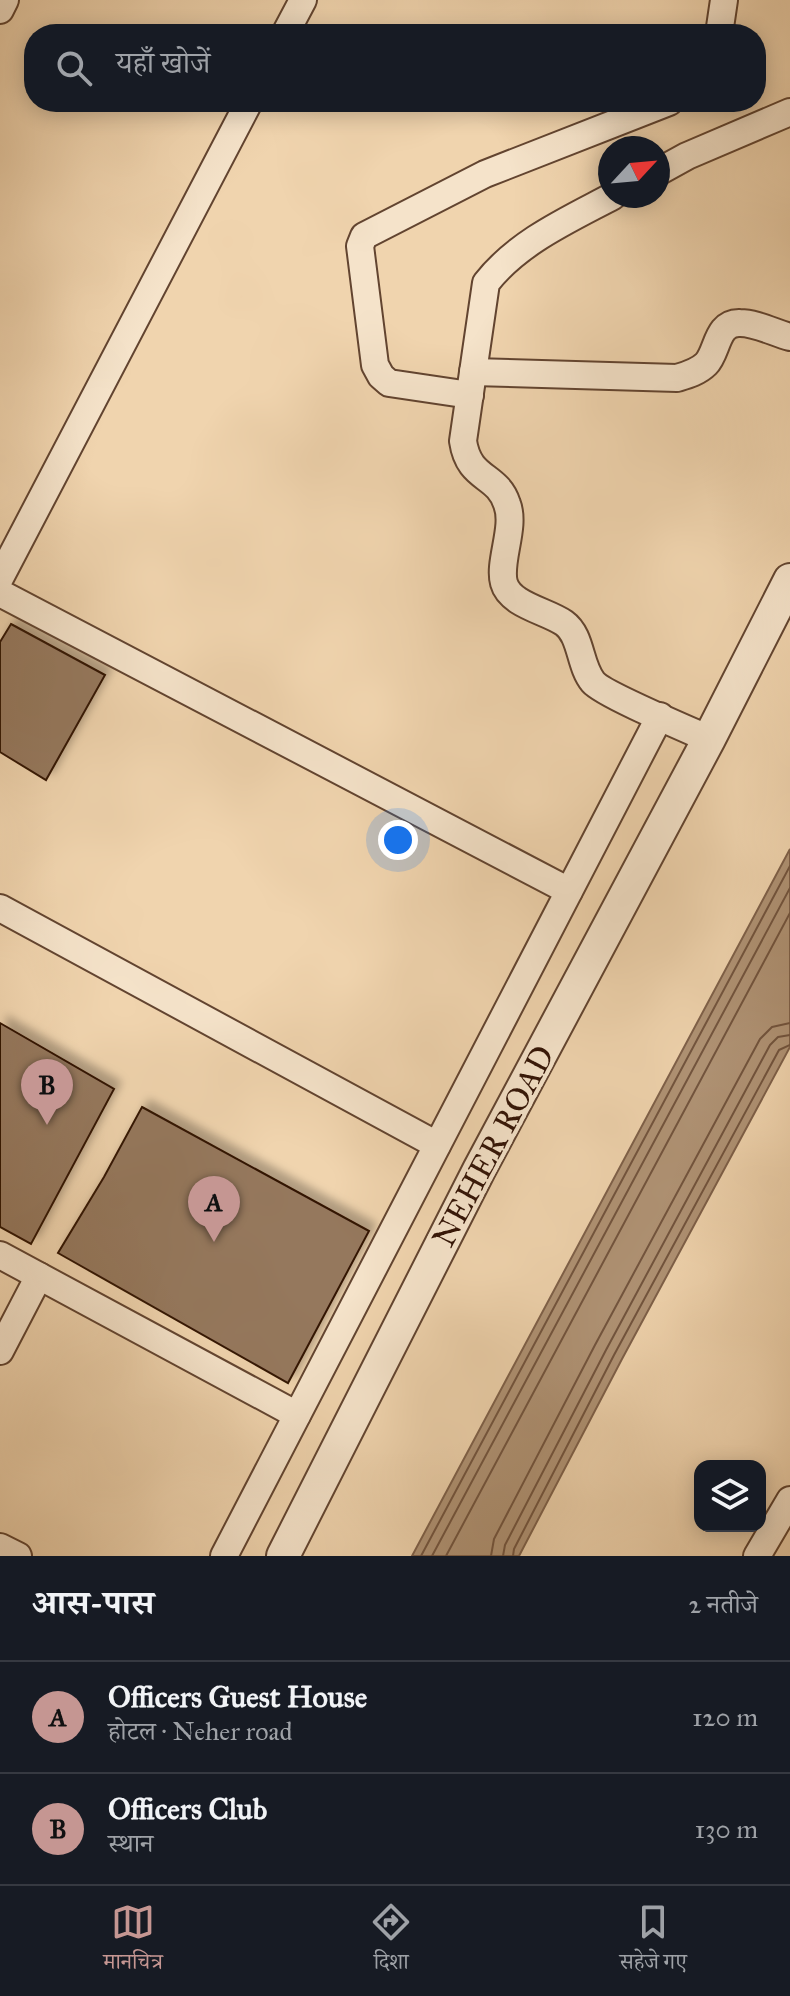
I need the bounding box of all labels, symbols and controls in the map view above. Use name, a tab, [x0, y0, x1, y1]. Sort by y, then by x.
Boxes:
search box	[24, 24, 766, 112]
text: यहाँ खोजें	[116, 45, 210, 81]
icon: search	[52, 46, 96, 90]
north arrow	[598, 136, 670, 208]
your location	[378, 820, 418, 860]
street label: NEHER ROAD	[424, 1039, 563, 1254]
pin: B	[21, 1059, 73, 1125]
pin: A	[188, 1176, 240, 1242]
map controls	[694, 1460, 766, 1532]
button: layers	[694, 1460, 766, 1532]
text: आस-पास	[32, 1582, 154, 1623]
text: 2 नतीजे	[688, 1588, 758, 1620]
text: Officers Guest House	[108, 1679, 367, 1715]
text: A	[49, 1701, 67, 1733]
text: 120 m	[692, 1701, 758, 1733]
text: होटल · Neher road	[108, 1715, 292, 1747]
text: Officers Club	[108, 1791, 267, 1827]
text: B	[49, 1813, 67, 1845]
text: 130 m	[695, 1813, 758, 1845]
text: स्थान	[108, 1827, 153, 1859]
tab: मानचित्र	[103, 1900, 163, 1983]
tab: दिशा	[369, 1900, 413, 1983]
tab: सहेजे गए	[620, 1900, 687, 1983]

